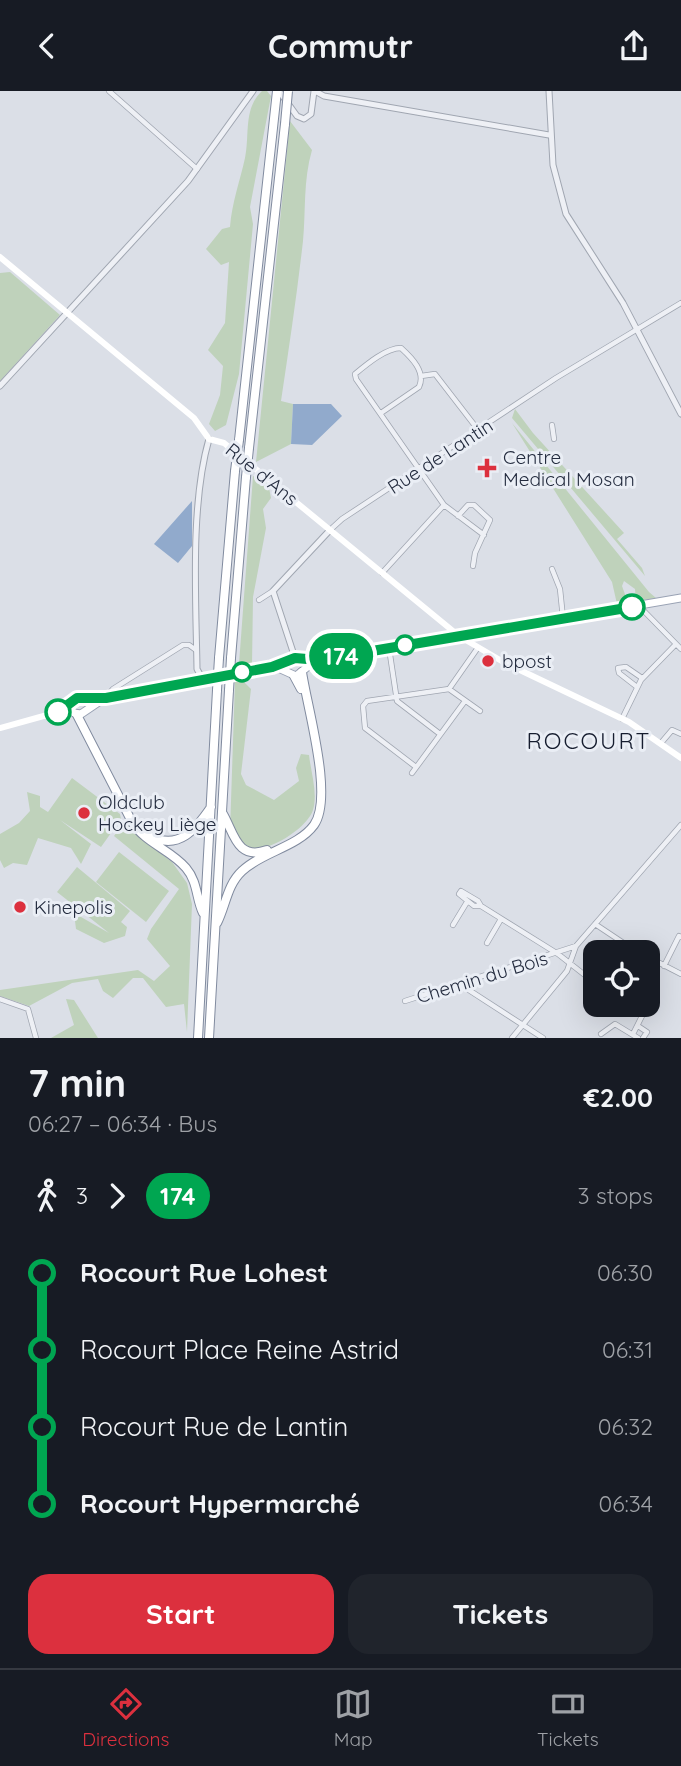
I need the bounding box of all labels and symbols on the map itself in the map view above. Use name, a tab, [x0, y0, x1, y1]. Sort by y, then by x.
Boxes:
street label: Rue de Lantin	[383, 413, 497, 499]
street label: Rue d'Ans	[221, 437, 303, 511]
place label: Centre Medical Mosan	[503, 445, 635, 491]
marker: Centre Medical Mosan	[477, 458, 497, 478]
unlabelled marker	[619, 594, 645, 620]
line badge: 174	[301, 633, 381, 679]
unlabelled marker	[395, 635, 415, 655]
place label: bpost	[502, 649, 552, 673]
marker: bpost	[480, 653, 496, 669]
unlabelled marker	[232, 662, 252, 682]
unlabelled marker	[45, 699, 71, 725]
district label: ROCOURT	[527, 726, 651, 755]
place label: Oldclub Hockey Liège	[98, 790, 216, 836]
marker: Oldclub Hockey Liège	[76, 805, 92, 821]
place label: Kinepolis	[34, 895, 113, 919]
marker: Kinepolis	[12, 899, 28, 915]
street label: Chemin du Bois	[413, 946, 551, 1008]

